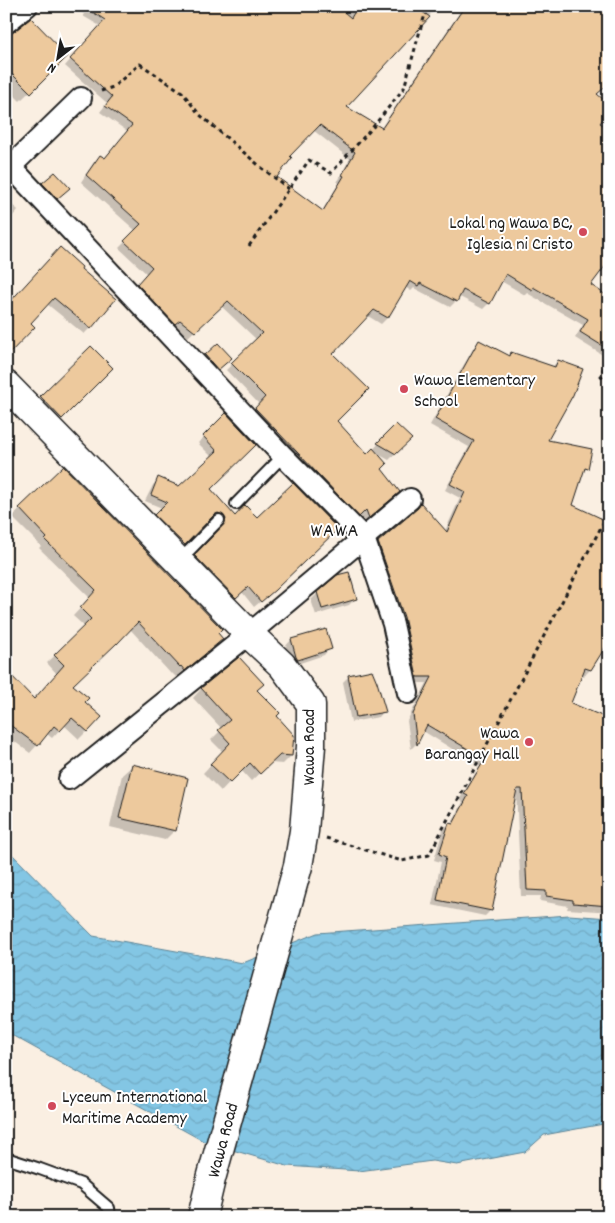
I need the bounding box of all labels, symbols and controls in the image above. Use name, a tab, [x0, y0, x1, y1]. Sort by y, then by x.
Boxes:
north arrow	[32, 32, 82, 82]
text: N	[44, 57, 60, 78]
place label: Lokal ng Wawa BC, Iglesia ni Cristo	[449, 212, 573, 258]
marker: Lokal ng Wawa BC, Iglesia ni Cristo	[577, 226, 589, 238]
place label: Wawa Elementary School	[414, 369, 536, 415]
marker: Wawa Elementary School	[398, 383, 410, 395]
district label: WAWA	[311, 518, 359, 546]
street label: Wawa Road	[298, 709, 323, 785]
place label: Wawa Barangay Hall	[425, 722, 520, 768]
marker: Wawa Barangay Hall	[523, 736, 535, 748]
place label: Lyceum International Maritime Academy	[62, 1086, 208, 1132]
marker: Lyceum International Maritime Academy	[46, 1100, 58, 1112]
street label: Wawa Road	[202, 1100, 246, 1181]

